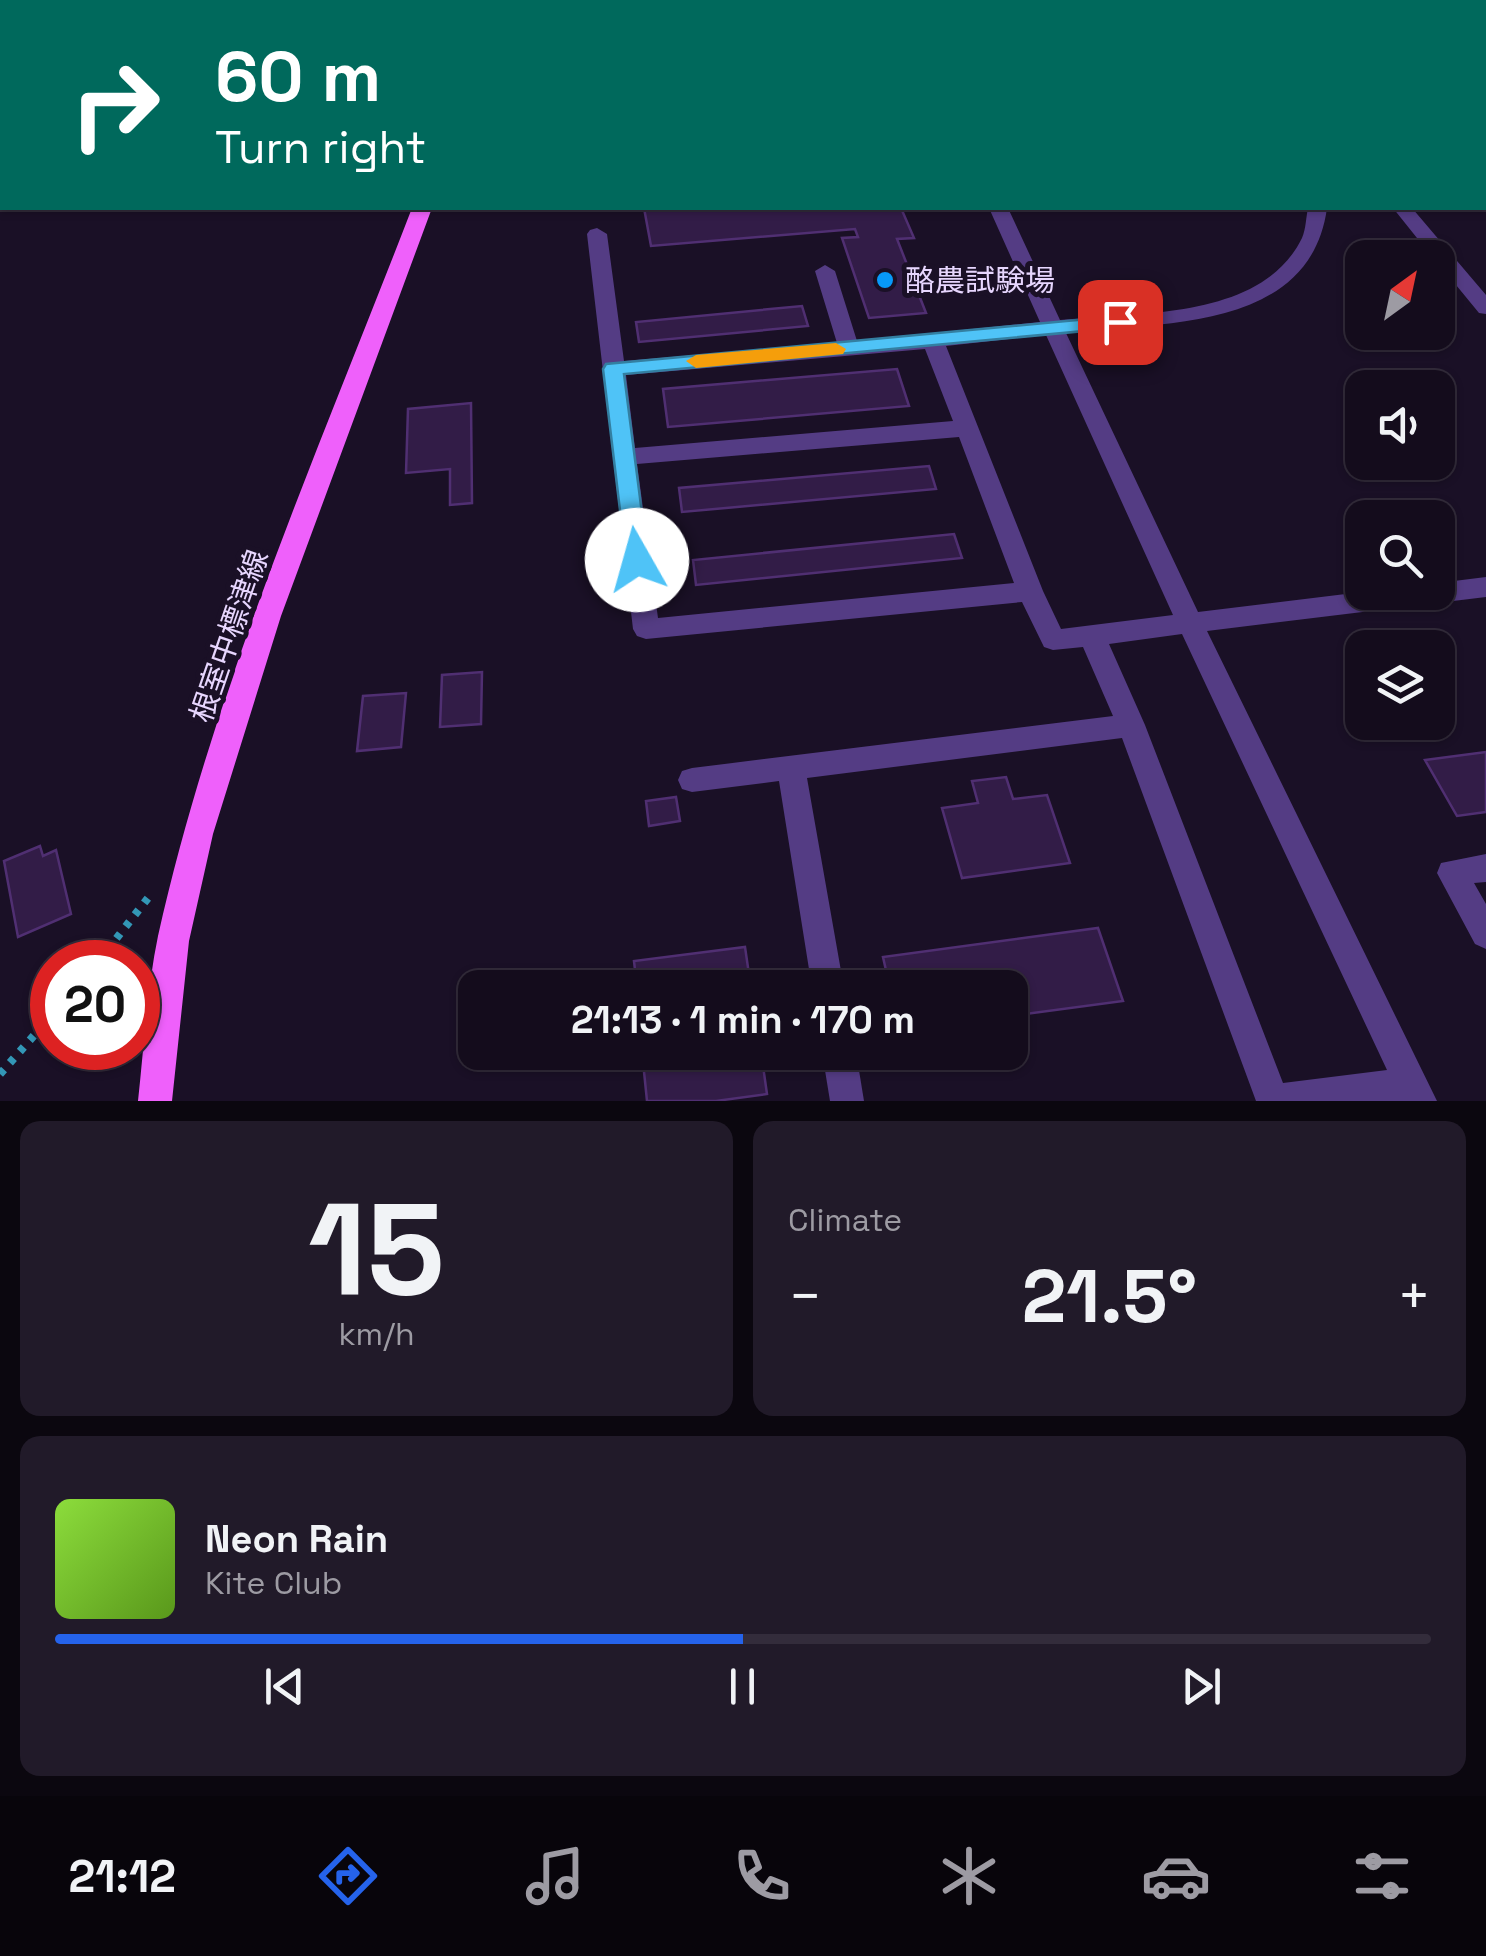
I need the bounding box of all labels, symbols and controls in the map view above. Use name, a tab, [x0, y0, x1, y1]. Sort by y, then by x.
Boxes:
text: 60 m	[215, 32, 381, 121]
icon: right	[50, 40, 180, 170]
text: Turn right	[215, 119, 426, 176]
north arrow	[1345, 240, 1455, 350]
map controls	[1345, 240, 1455, 740]
place label: 酪農試験場	[905, 261, 1055, 300]
marker: 酪農試験場	[874, 269, 896, 291]
pin	[1078, 280, 1163, 365]
icon: arrive	[1093, 295, 1148, 350]
button: sound	[1345, 370, 1455, 480]
button: search	[1345, 500, 1455, 610]
position arrow	[585, 508, 689, 612]
street label: 根室中標津線	[181, 545, 277, 727]
button: layers	[1345, 630, 1455, 740]
speed limit sign: 20	[30, 940, 160, 1070]
text: 21:13 · 1 min · 170 m	[571, 996, 915, 1044]
text: 15	[308, 1166, 445, 1332]
text: Climate	[788, 1200, 902, 1240]
text: 21.5°	[1022, 1248, 1197, 1344]
text: −	[788, 1261, 822, 1331]
text: +	[1397, 1261, 1431, 1331]
text: km/h	[338, 1314, 415, 1354]
text: Neon Rain	[205, 1515, 388, 1563]
text: Kite Club	[205, 1563, 342, 1603]
icon: previous	[257, 1659, 312, 1714]
icon: pause	[715, 1659, 770, 1714]
icon: next	[1174, 1659, 1229, 1714]
icon: directions	[313, 1841, 383, 1911]
icon: music	[520, 1841, 590, 1911]
icon: phone	[727, 1841, 797, 1911]
icon: climate	[934, 1841, 1004, 1911]
icon: car	[1141, 1841, 1211, 1911]
icon: filters	[1347, 1841, 1417, 1911]
text: 21:12	[68, 1848, 176, 1905]

